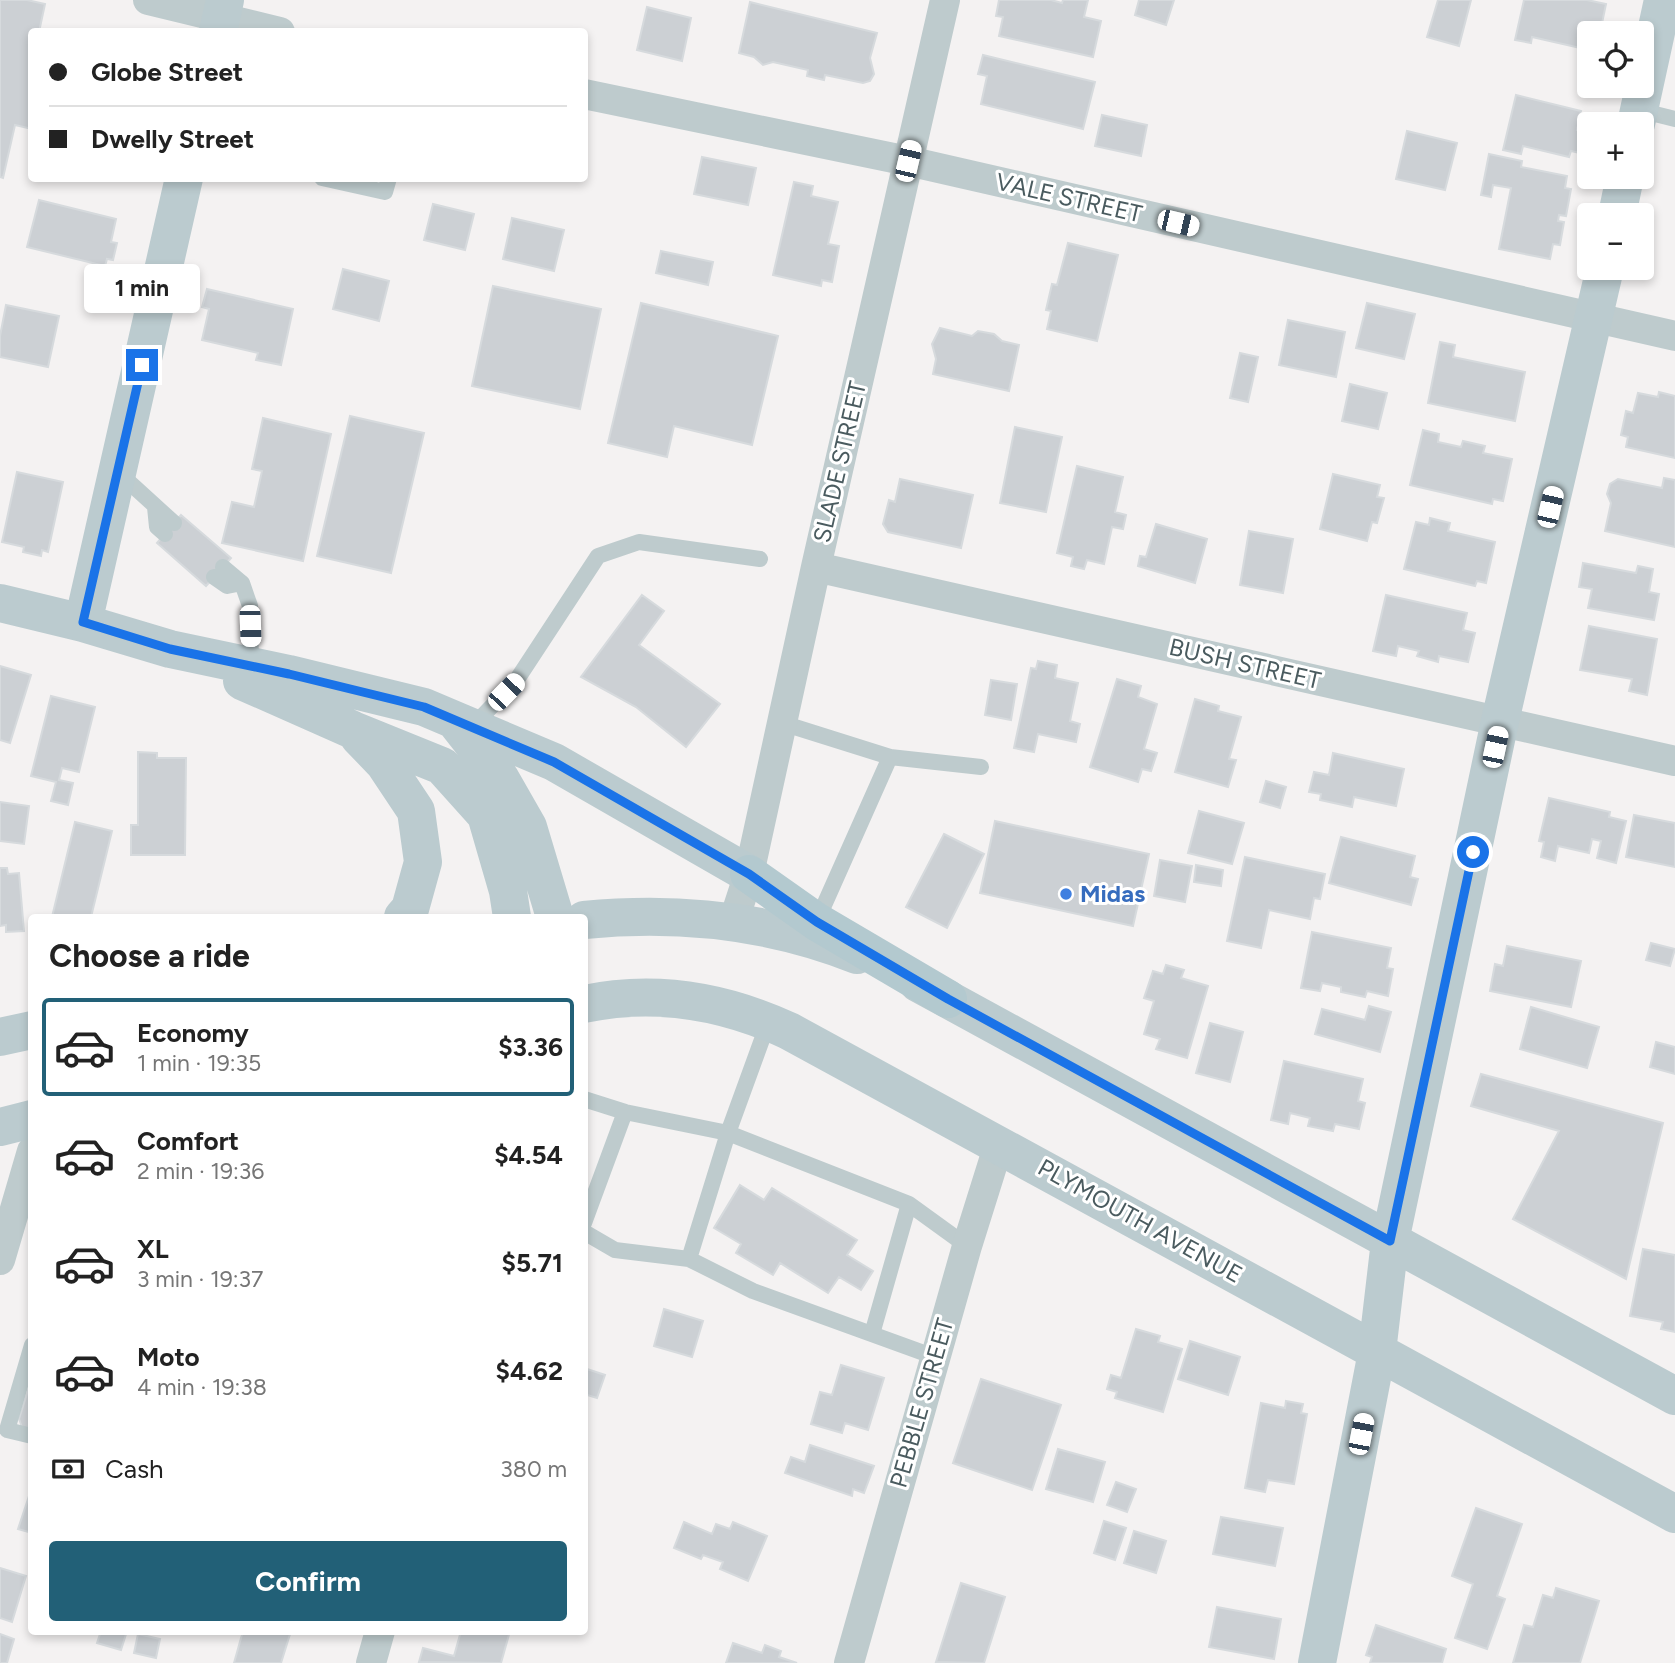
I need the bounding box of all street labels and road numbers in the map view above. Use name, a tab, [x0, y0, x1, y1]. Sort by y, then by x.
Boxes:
street label: VALE STREET	[993, 167, 1145, 228]
street label: SLADE STREET	[807, 378, 872, 545]
street label: BUSH STREET	[1166, 632, 1324, 695]
street label: PLYMOUTH AVENUE	[1033, 1152, 1248, 1289]
street label: PEBBLE STREET	[883, 1315, 960, 1491]

